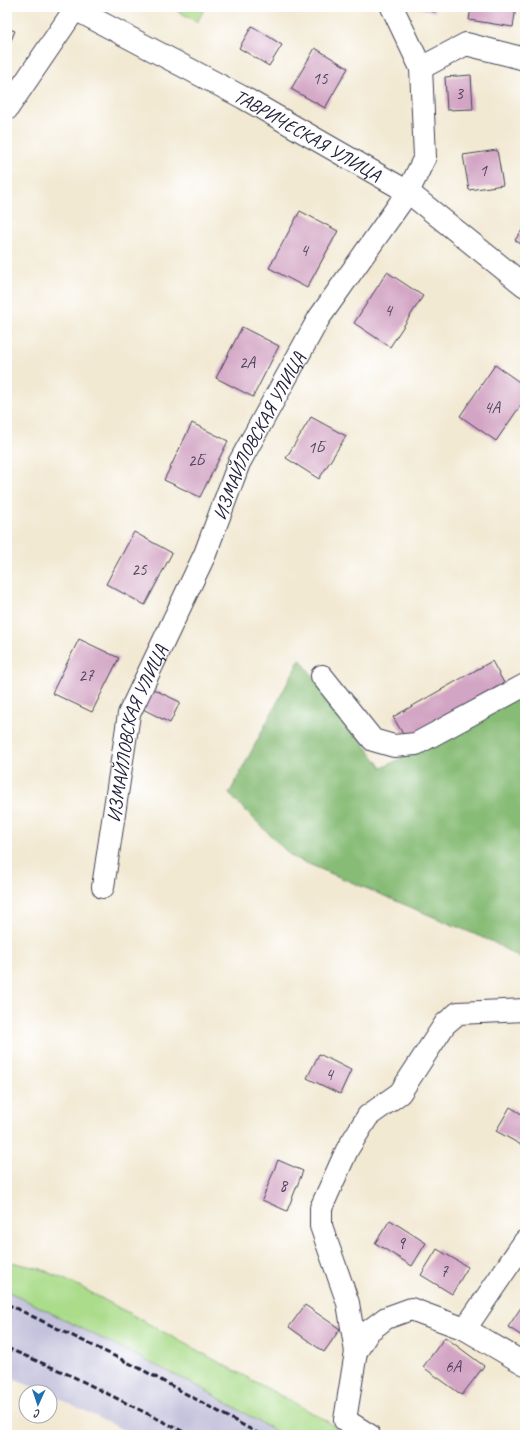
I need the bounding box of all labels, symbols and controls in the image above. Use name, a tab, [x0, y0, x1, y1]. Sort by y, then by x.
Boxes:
house number: 15	[312, 68, 329, 89]
house number: 3	[455, 83, 464, 104]
street label: ТАВРИЧЕСКАЯ УЛИЦА	[230, 84, 386, 187]
house number: 1	[479, 160, 488, 181]
house number: 4	[300, 240, 310, 261]
house number: 4	[384, 300, 394, 321]
street label: ИЗМАЙЛОВСКАЯ УЛИЦА	[208, 348, 311, 523]
house number: 2А	[239, 352, 257, 373]
house number: 4А	[484, 397, 502, 418]
house number: 1Б	[308, 437, 327, 458]
house number: 2Б	[188, 450, 207, 471]
house number: 25	[131, 559, 148, 580]
street label: ИЗМАЙЛОВСКАЯ УЛИЦА	[102, 641, 173, 824]
house number: 27	[78, 665, 95, 686]
house number: 4	[325, 1064, 335, 1085]
house number: 8	[279, 1175, 289, 1196]
house number: 9	[397, 1233, 406, 1254]
house number: 7	[440, 1261, 449, 1282]
house number: 6А	[445, 1356, 463, 1377]
north arrow	[18, 1384, 58, 1424]
text: С	[33, 1407, 41, 1421]

